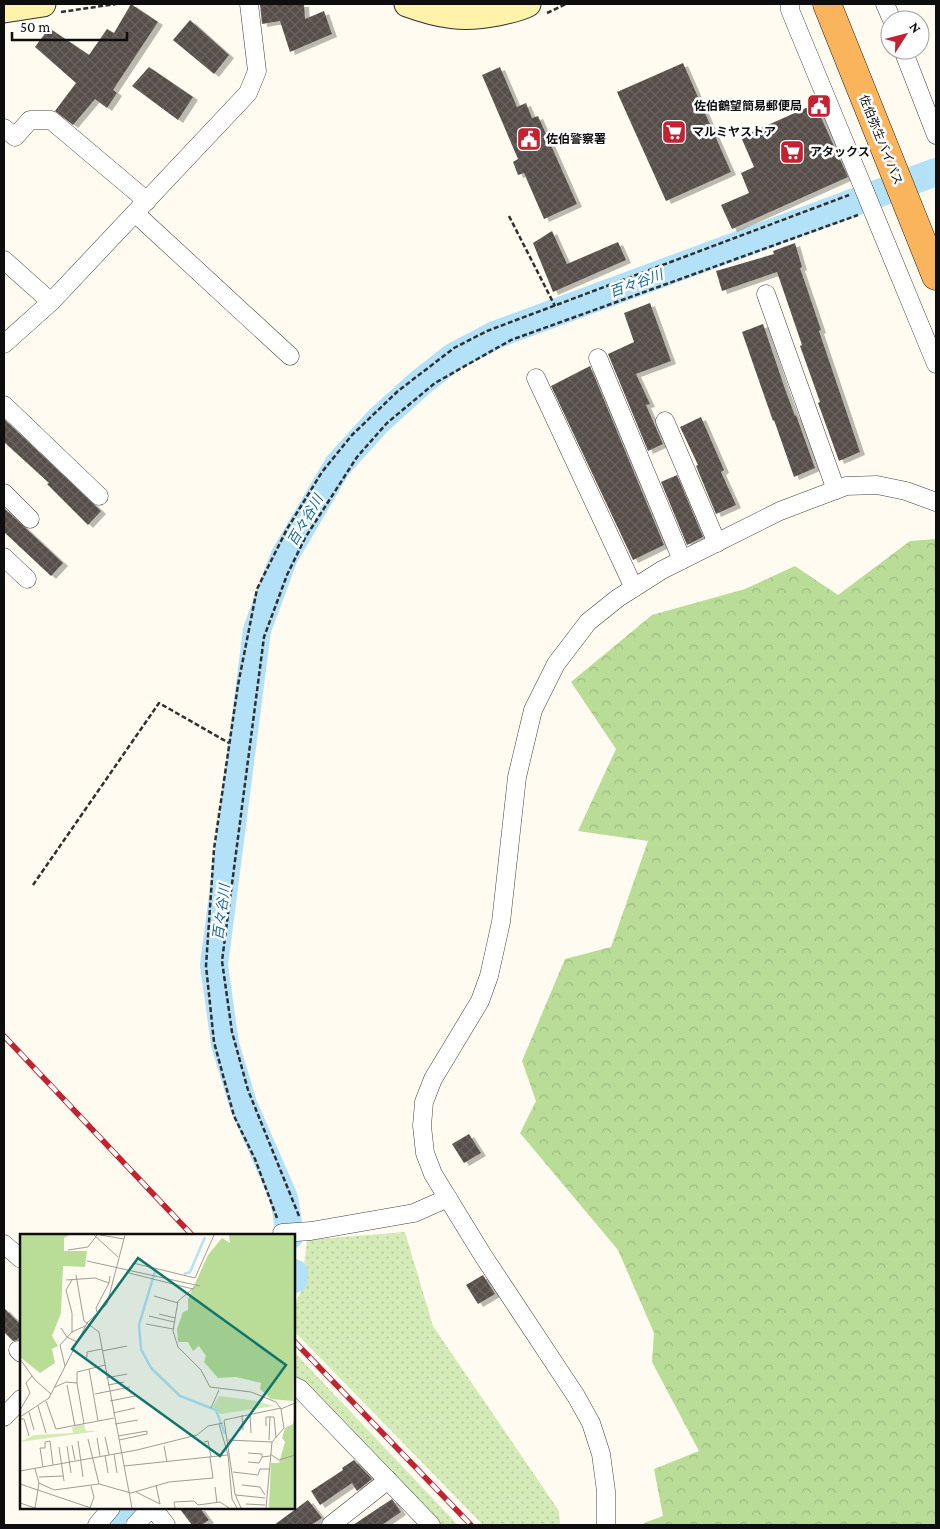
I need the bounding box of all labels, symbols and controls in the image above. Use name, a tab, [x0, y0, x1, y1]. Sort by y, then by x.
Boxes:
scale bar	[12, 10, 128, 42]
north arrow	[880, 10, 930, 60]
text: 50 m	[20, 19, 50, 35]
text: N	[906, 19, 925, 36]
public building icon: 佐伯鶴望簡易郵便局	[806, 93, 832, 119]
street label: 佐伯弥生バイパス	[857, 93, 905, 187]
place label: 佐伯鶴望簡易郵便局	[694, 99, 802, 113]
supermarket icon: マルミヤストア	[661, 119, 687, 145]
place label: マルミヤストア	[692, 125, 776, 139]
public building icon: 佐伯警察署	[516, 126, 542, 152]
place label: 佐伯警察署	[546, 132, 606, 146]
supermarket icon: アタックス	[779, 139, 805, 165]
place label: アタックス	[810, 145, 870, 159]
water label: 百々谷川	[607, 265, 667, 300]
water label: 百々谷川	[284, 490, 327, 548]
water label: 百々谷川	[210, 881, 233, 941]
inset map	[20, 1234, 295, 1509]

